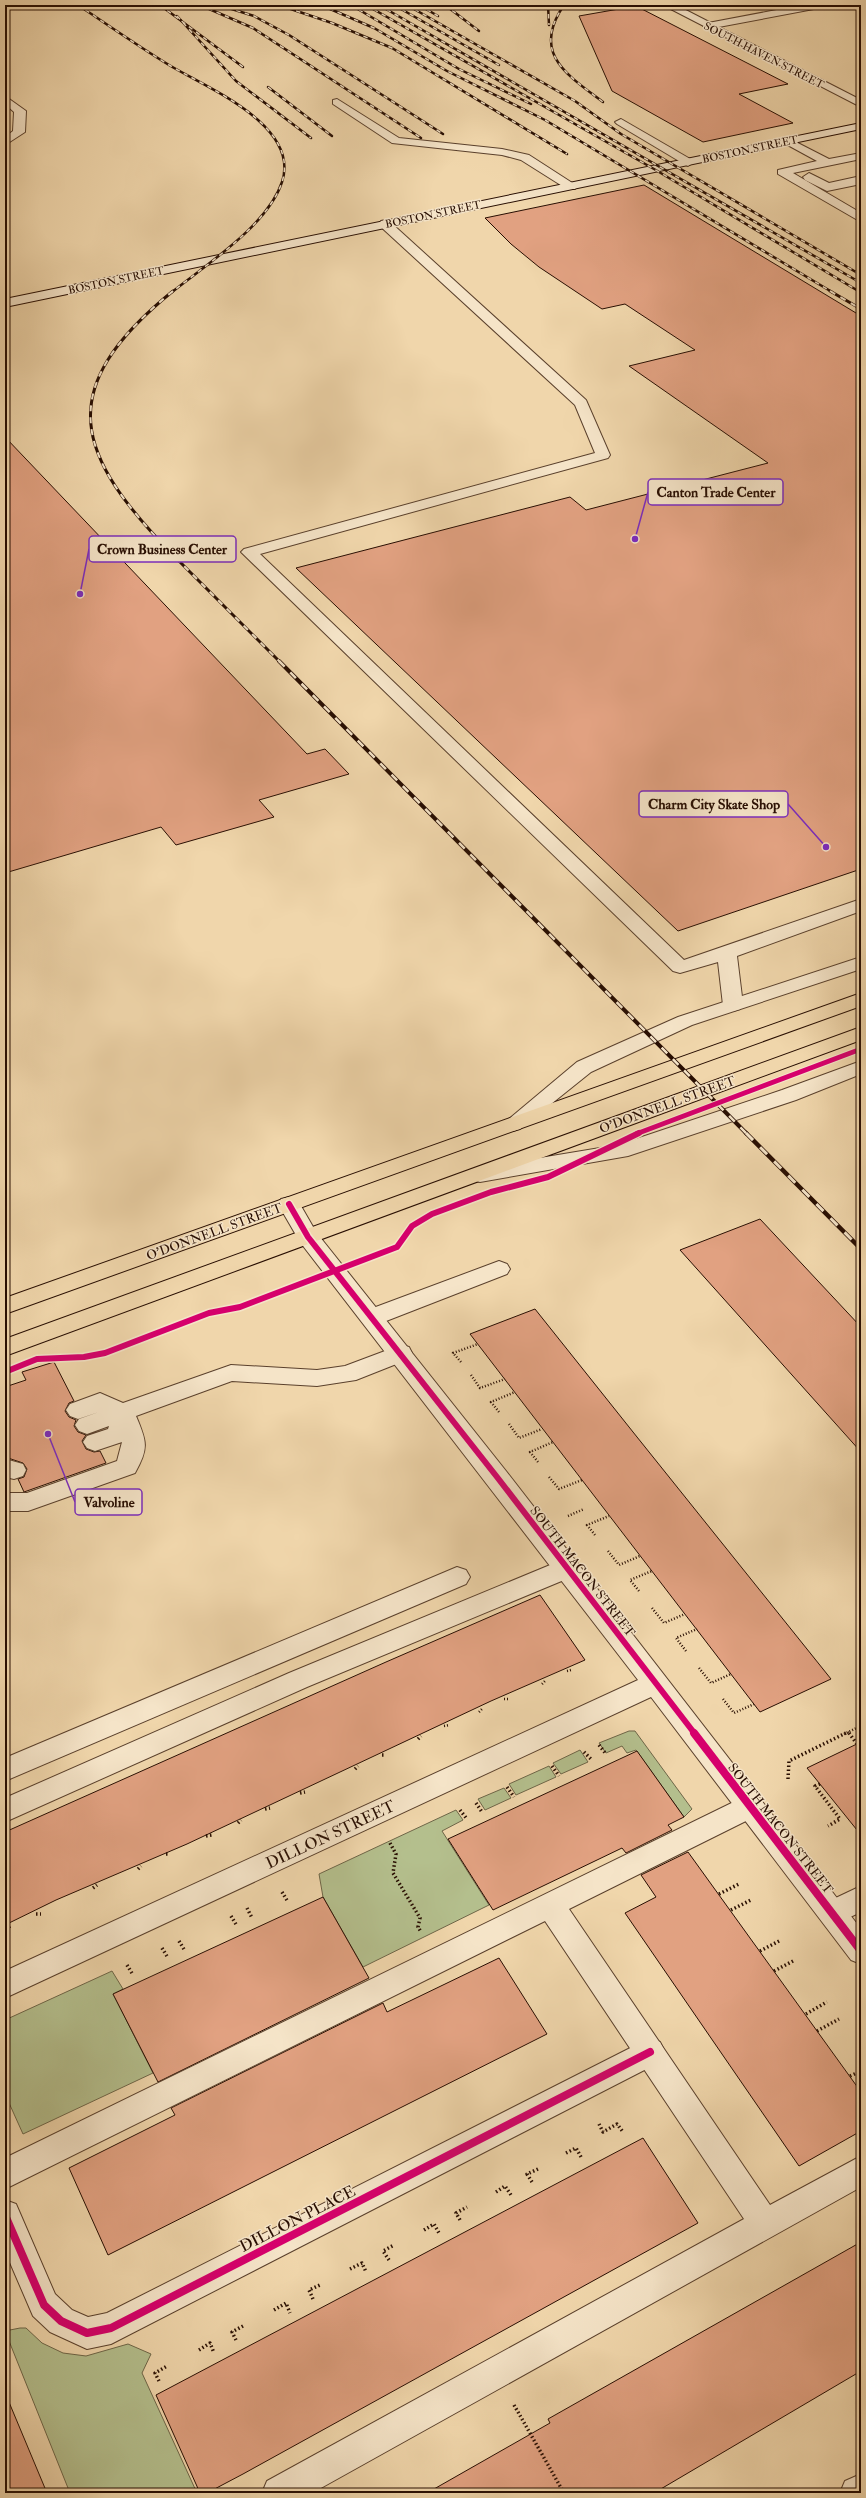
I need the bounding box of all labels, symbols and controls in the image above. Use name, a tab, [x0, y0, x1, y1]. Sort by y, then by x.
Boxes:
street label: SOUTH HAVEN STREET	[702, 19, 827, 92]
street label: BOSTON STREET	[701, 133, 800, 166]
street label: BOSTON STREET	[384, 198, 483, 231]
street label: BOSTON STREET	[67, 264, 166, 297]
callout: Canton Trade Center	[648, 479, 783, 505]
text: Canton Trade Center	[657, 484, 776, 501]
callout: Crown Business Center	[89, 536, 236, 562]
text: Crown Business Center	[97, 541, 228, 558]
callout: Charm City Skate Shop	[639, 791, 788, 817]
text: Charm City Skate Shop	[648, 796, 780, 814]
street label: O'DONNELL STREET	[597, 1073, 738, 1137]
street label: O'DONNELL STREET	[144, 1200, 285, 1264]
callout: Valvoline	[75, 1489, 142, 1515]
text: Valvoline	[83, 1494, 135, 1511]
street label: SOUTH MACON STREET	[526, 1503, 638, 1640]
street label: SOUTH MACON STREET	[724, 1760, 836, 1897]
street label: DILLON STREET	[263, 1796, 398, 1874]
street label: DILLON PLACE	[236, 2181, 359, 2257]

